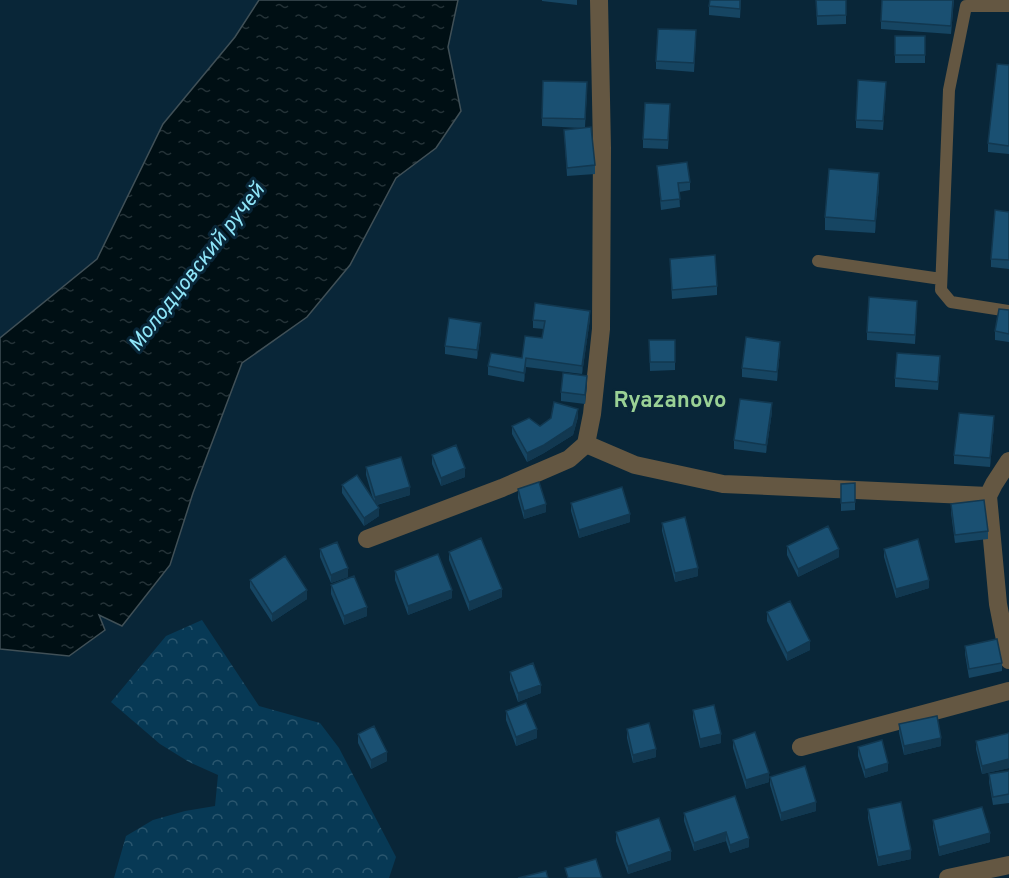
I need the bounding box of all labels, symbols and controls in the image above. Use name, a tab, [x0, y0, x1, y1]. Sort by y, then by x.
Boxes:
water label: Молодцовский ручей	[123, 177, 272, 358]
district label: Ryazanovo	[613, 388, 727, 415]

